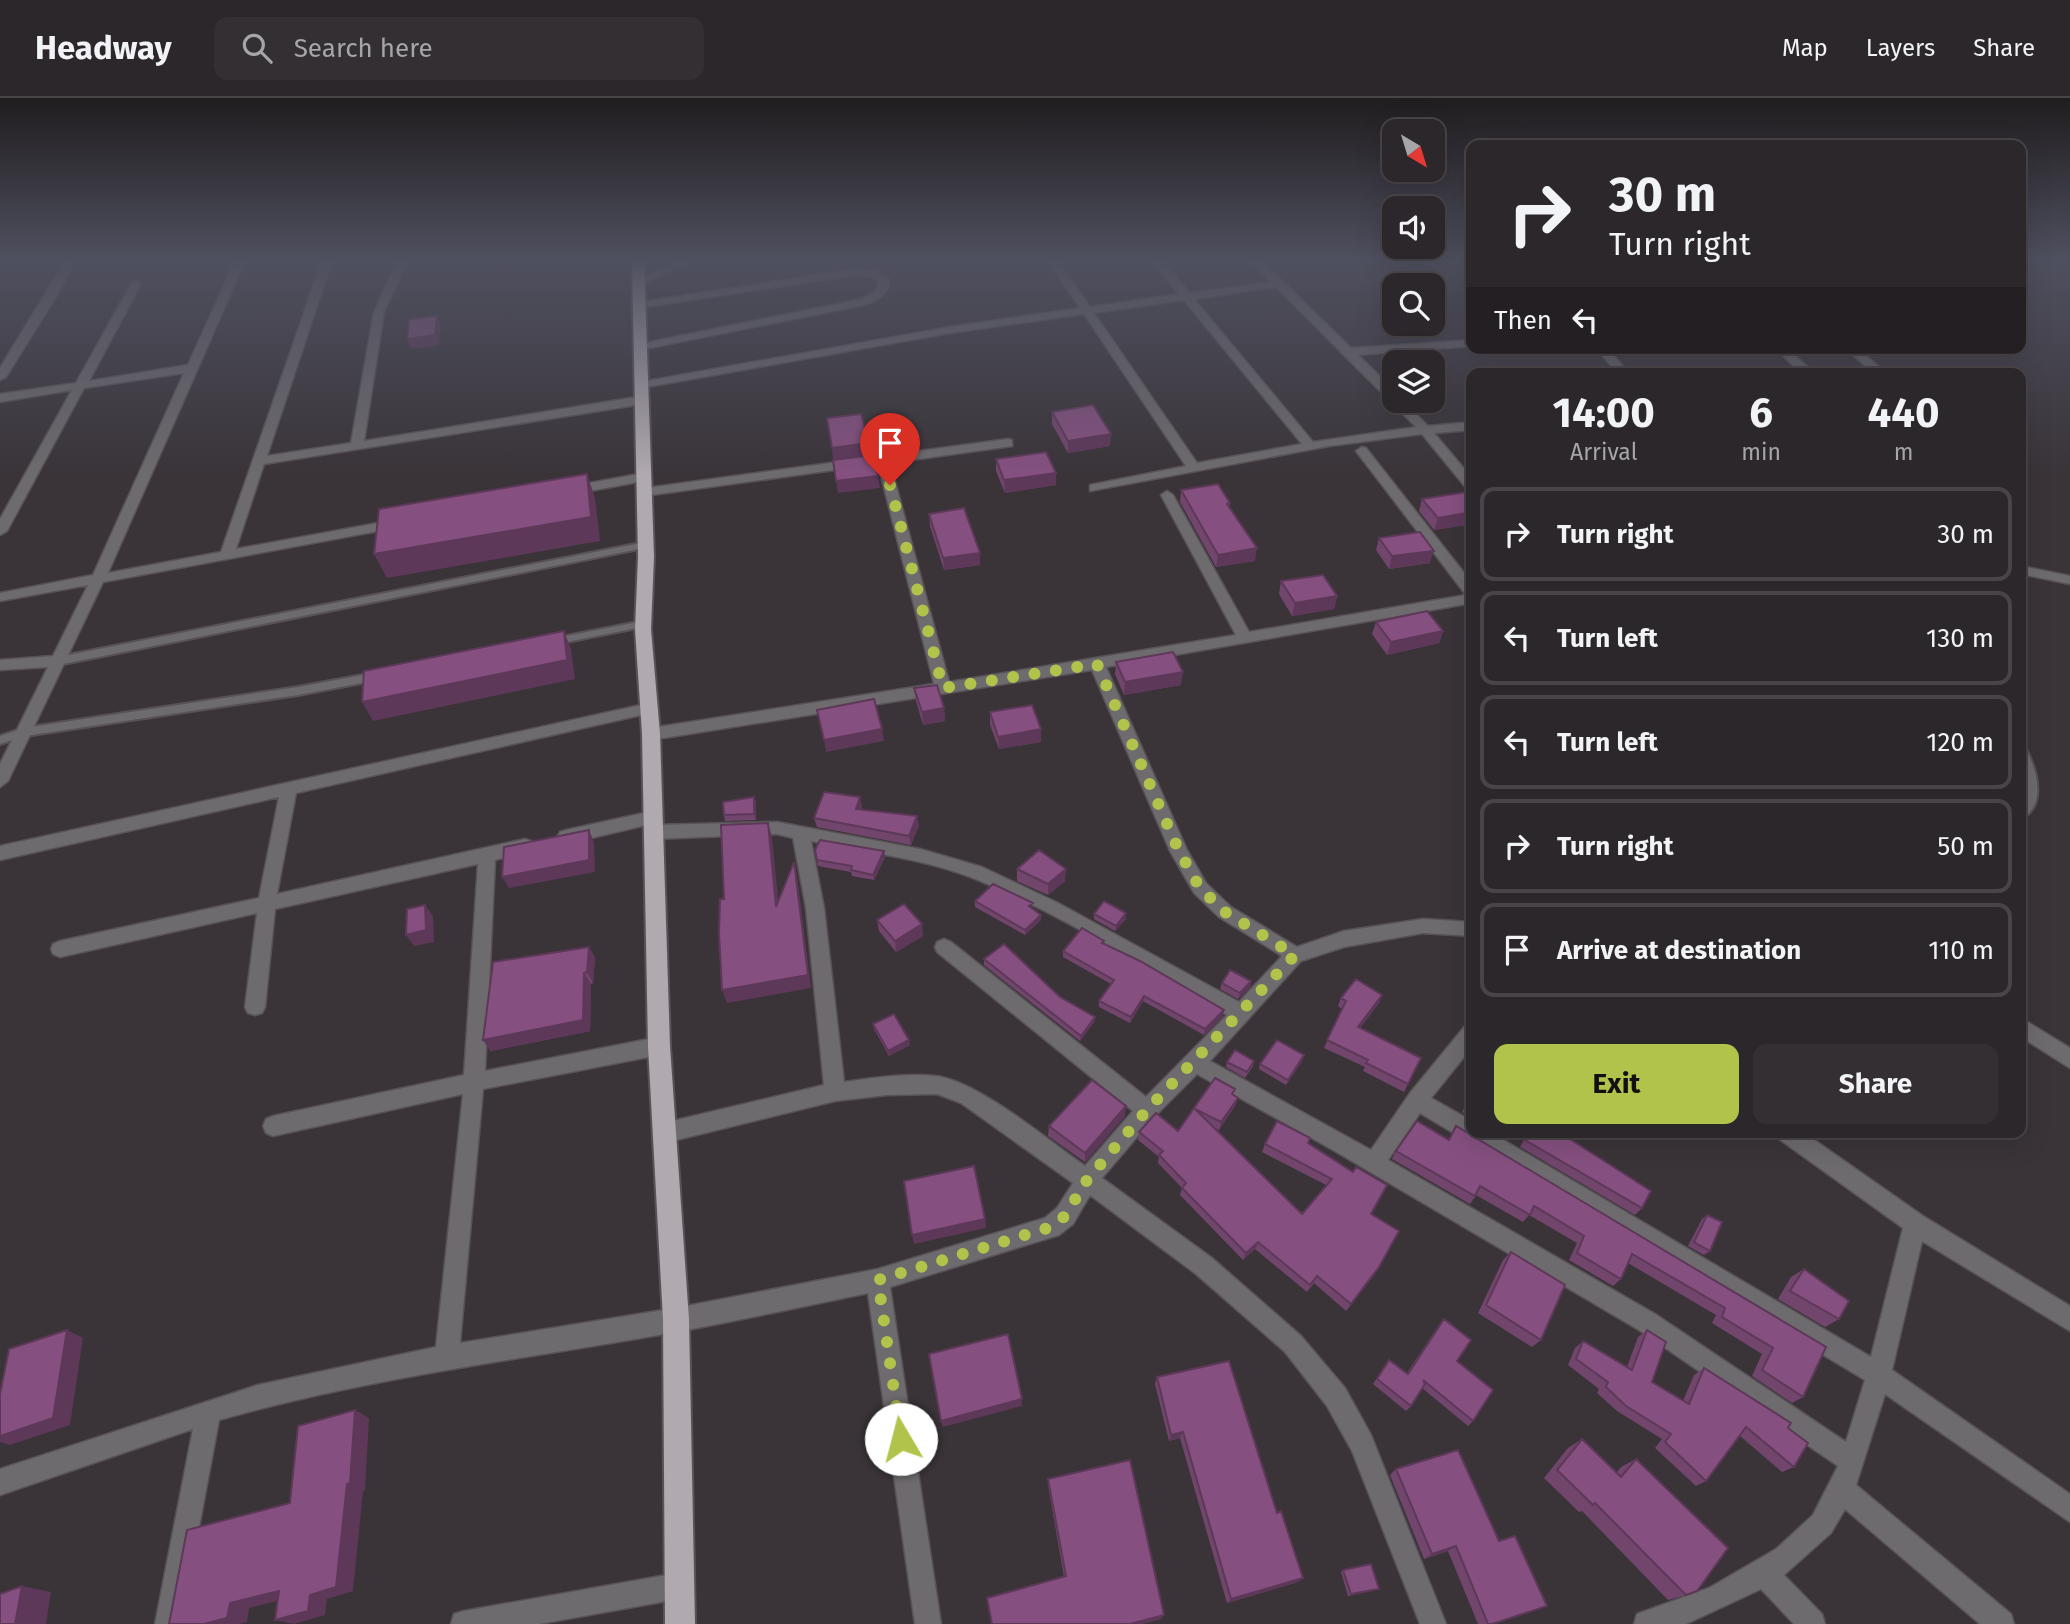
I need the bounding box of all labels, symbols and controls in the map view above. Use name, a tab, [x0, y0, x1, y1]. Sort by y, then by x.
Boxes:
search box	[214, 17, 704, 80]
text: Headway	[35, 28, 172, 68]
icon: search	[238, 29, 276, 67]
text: Search here	[294, 33, 433, 64]
text: Map	[1782, 34, 1828, 62]
text: Layers	[1866, 34, 1935, 62]
text: Share	[1973, 34, 2035, 62]
north arrow	[1382, 119, 1446, 182]
map controls	[1382, 119, 1445, 413]
text: 30 m	[1609, 165, 1716, 224]
icon: right	[1494, 168, 1585, 259]
button: sound	[1382, 196, 1445, 259]
text: Turn right	[1609, 225, 1751, 263]
button: search	[1382, 273, 1445, 336]
icon: left	[1566, 301, 1604, 339]
text: Then	[1494, 305, 1552, 336]
button: layers	[1382, 350, 1445, 413]
text: 14:00	[1552, 388, 1655, 438]
text: 6	[1749, 388, 1773, 438]
text: 440	[1868, 388, 1940, 438]
pin	[860, 413, 920, 485]
icon: arrive	[871, 424, 909, 462]
text: Arrival	[1570, 438, 1637, 466]
text: min	[1741, 438, 1781, 466]
text: m	[1894, 438, 1913, 466]
icon: right	[1498, 515, 1536, 553]
text: Turn right	[1557, 519, 1674, 550]
text: 30 m	[1937, 519, 1994, 550]
icon: left	[1498, 619, 1536, 657]
text: Turn left	[1557, 623, 1658, 654]
text: 130 m	[1926, 623, 1994, 654]
icon: left	[1498, 723, 1536, 761]
text: Turn left	[1557, 727, 1658, 758]
text: 120 m	[1926, 727, 1994, 758]
icon: right	[1498, 827, 1536, 865]
text: Turn right	[1557, 831, 1674, 862]
text: 50 m	[1937, 831, 1994, 862]
icon: arrive	[1498, 931, 1536, 969]
text: Arrive at destination	[1557, 935, 1801, 966]
text: 110 m	[1928, 935, 1994, 966]
button: Exit	[1494, 1044, 1739, 1124]
button: Share	[1753, 1044, 1998, 1124]
position arrow	[864, 1402, 938, 1476]

